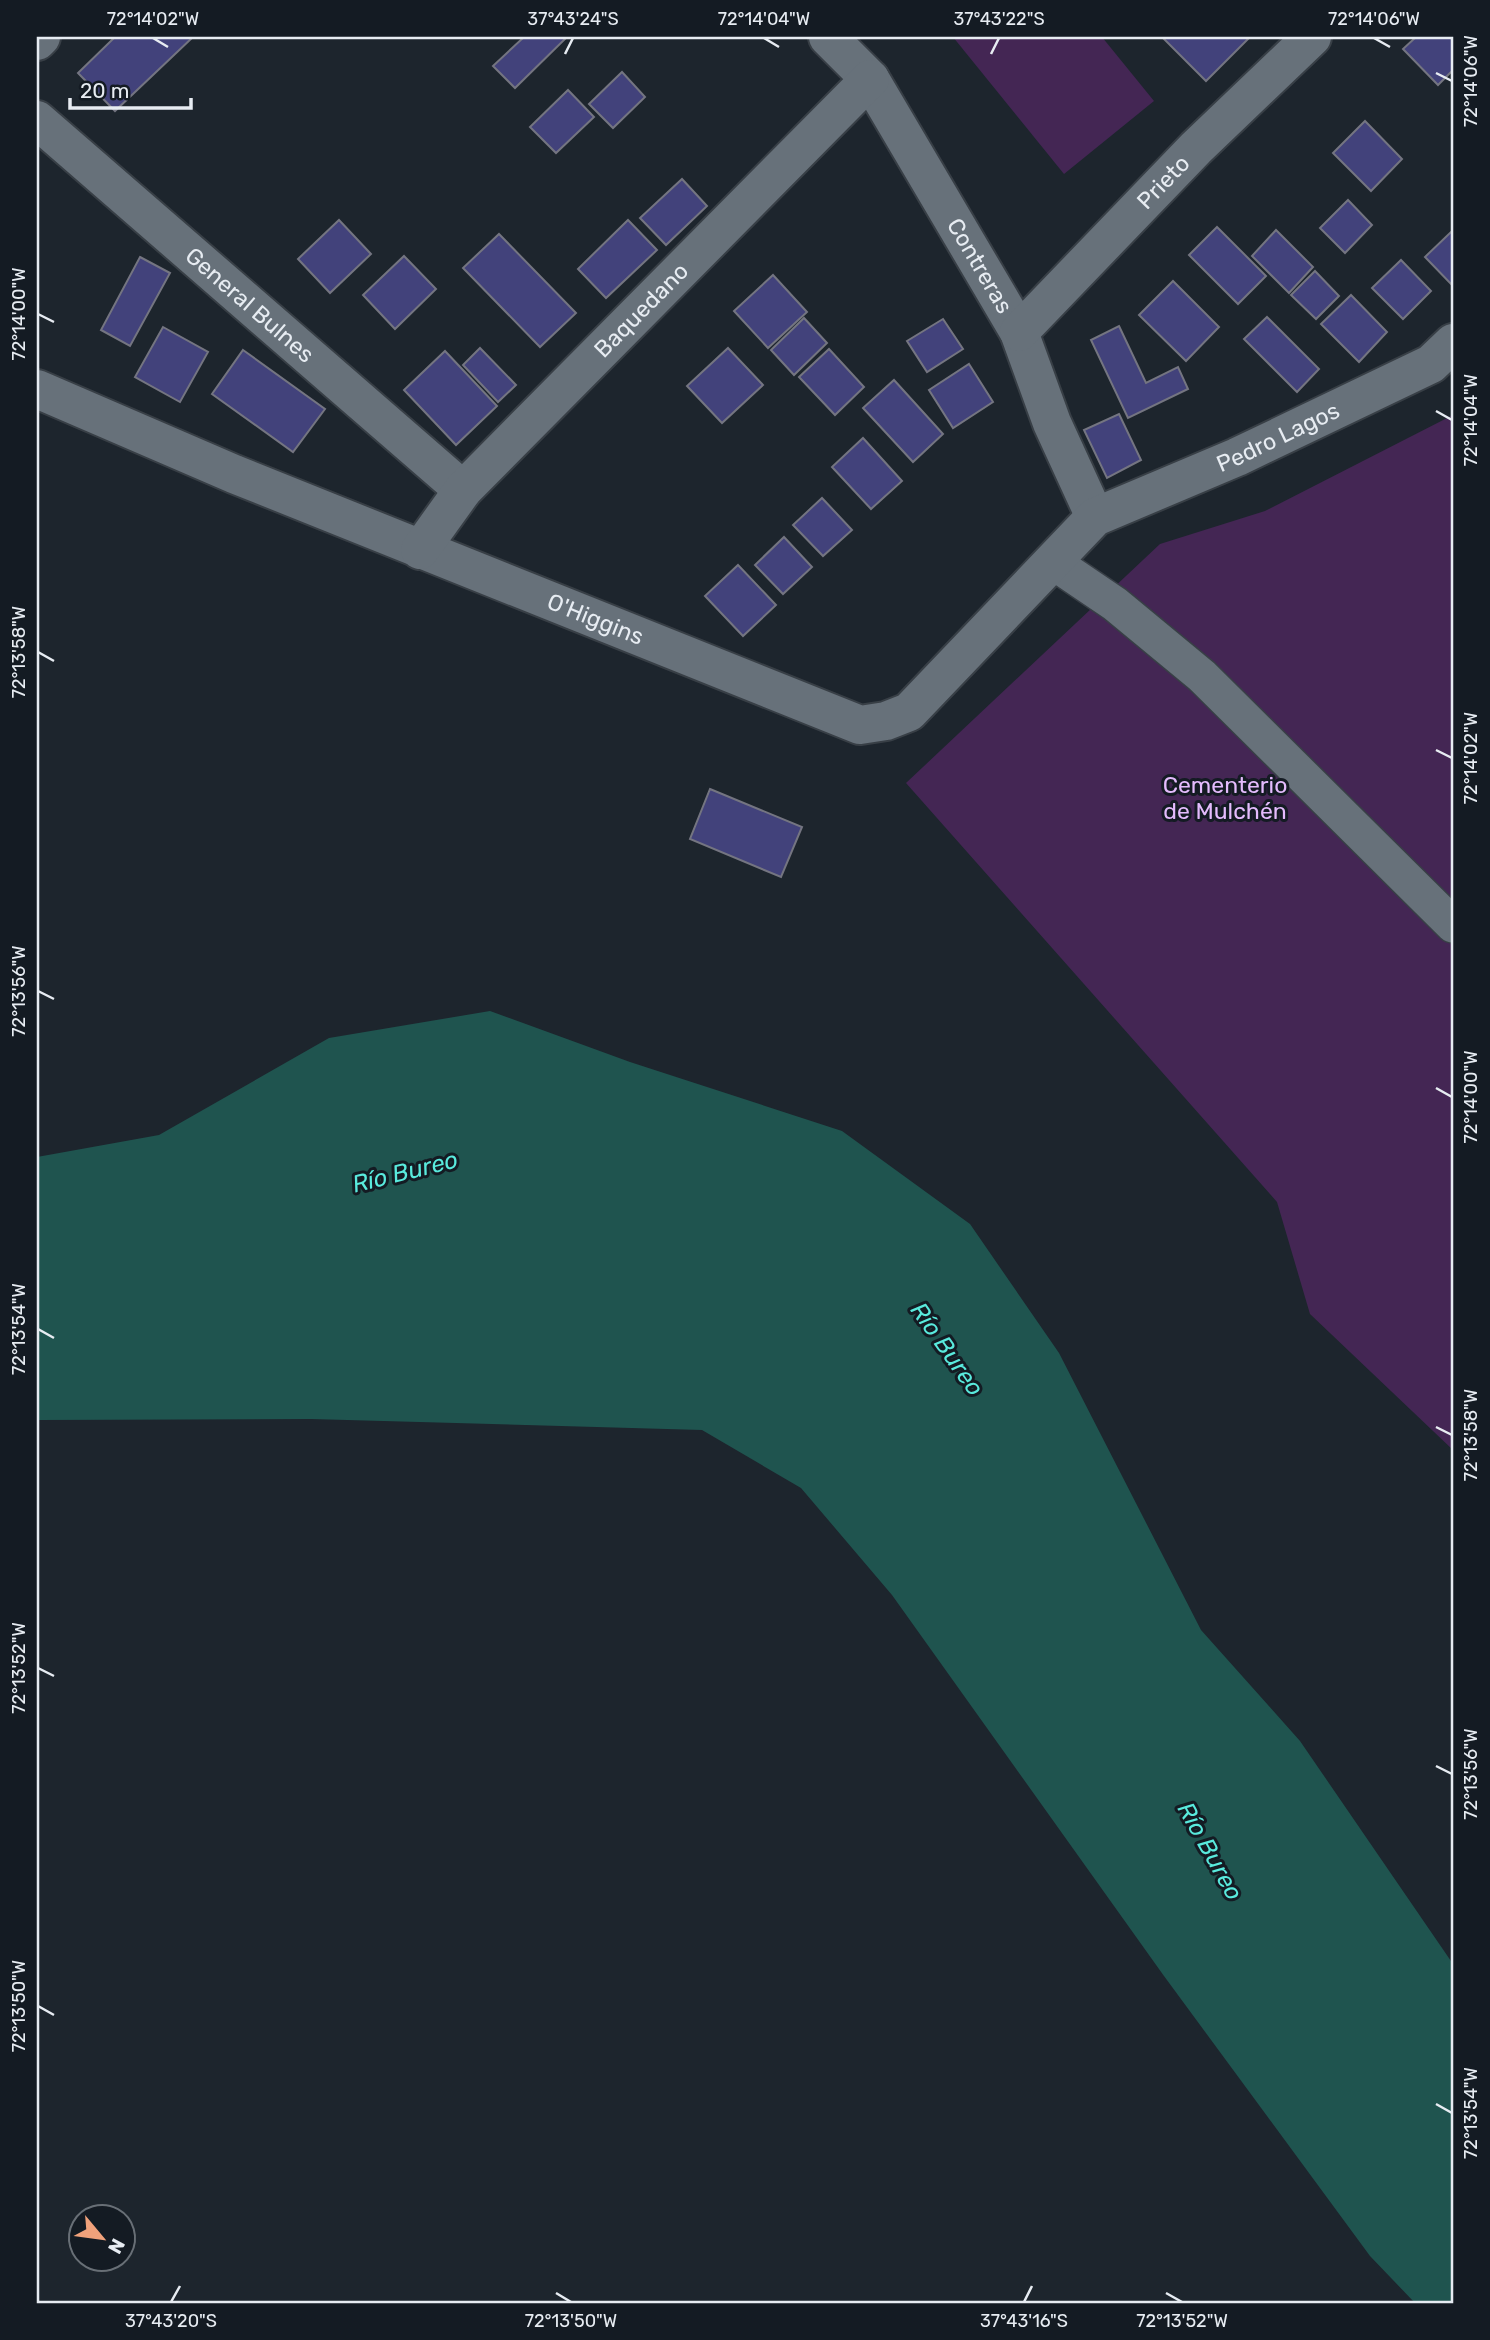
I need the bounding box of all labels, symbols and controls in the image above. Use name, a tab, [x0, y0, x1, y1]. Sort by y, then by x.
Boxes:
text: 72°14'02"W	[107, 8, 199, 30]
text: 37°43'24"S	[527, 8, 619, 30]
text: 72°14'04"W	[718, 8, 810, 30]
text: 37°43'22"S	[953, 8, 1045, 30]
text: 72°14'06"W	[1328, 8, 1420, 30]
text: 72°14'06"W	[1460, 35, 1482, 127]
scale bar	[70, 66, 191, 110]
text: 20 m	[80, 78, 129, 103]
street label: Prieto	[1131, 149, 1196, 215]
street label: Contreras	[941, 213, 1019, 318]
street label: General Bulnes	[180, 241, 320, 368]
street label: Baquedano	[588, 257, 694, 363]
text: 72°14'00"W	[8, 267, 30, 361]
text: 72°14'04"W	[1460, 374, 1482, 466]
street label: Pedro Lagos	[1212, 396, 1344, 478]
street label: O'Higgins	[543, 587, 648, 651]
text: 72°13'58"W	[8, 606, 30, 698]
text: 72°14'02"W	[1460, 712, 1482, 804]
park label: Cementerio de Mulchén	[1163, 771, 1287, 825]
text: 72°13'56"W	[8, 945, 30, 1037]
text: 72°14'00"W	[1460, 1050, 1482, 1144]
water label: Río Bureo	[349, 1145, 461, 1199]
text: 72°13'54"W	[8, 1283, 30, 1375]
water label: Río Bureo	[905, 1297, 989, 1401]
text: 72°13'58"W	[1460, 1389, 1482, 1481]
text: 72°13'52"W	[8, 1622, 30, 1714]
text: 72°13'56"W	[1460, 1728, 1482, 1820]
water label: Río Bureo	[1172, 1797, 1248, 1905]
text: 72°13'50"W	[8, 1960, 30, 2052]
text: 72°13'54"W	[1460, 2067, 1482, 2159]
north arrow	[66, 2204, 136, 2274]
text: N	[103, 2234, 130, 2258]
text: 37°43'20"S	[125, 2310, 217, 2332]
text: 72°13'50"W	[525, 2310, 617, 2332]
text: 37°43'16"S	[980, 2310, 1068, 2332]
text: 72°13'52"W	[1136, 2310, 1228, 2332]

